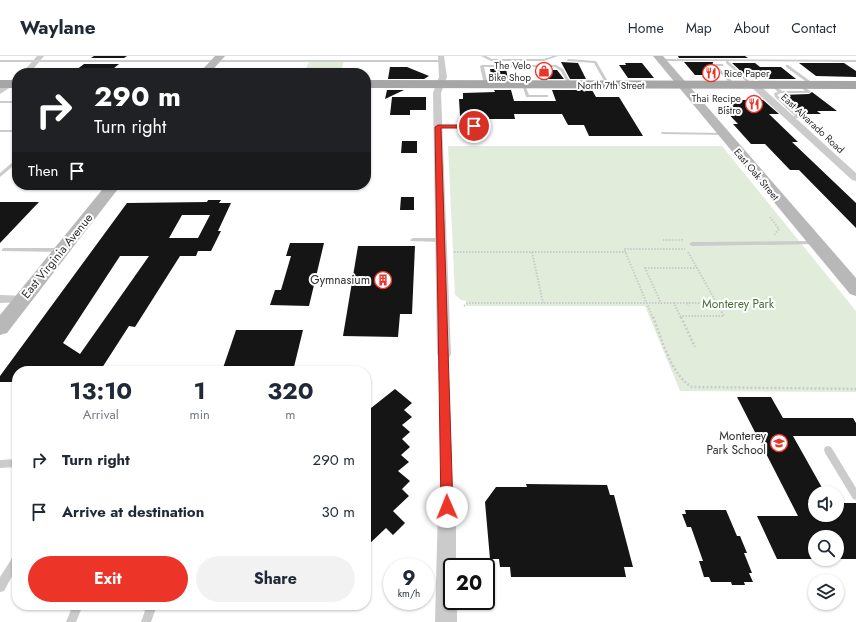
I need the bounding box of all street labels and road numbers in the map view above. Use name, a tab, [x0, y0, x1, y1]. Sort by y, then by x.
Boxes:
street label: North 7th Street	[577, 78, 645, 93]
street label: East Alvarado Road	[778, 90, 848, 157]
street label: East Oak Street	[730, 145, 783, 204]
street label: East Virginia Avenue	[17, 210, 97, 302]

